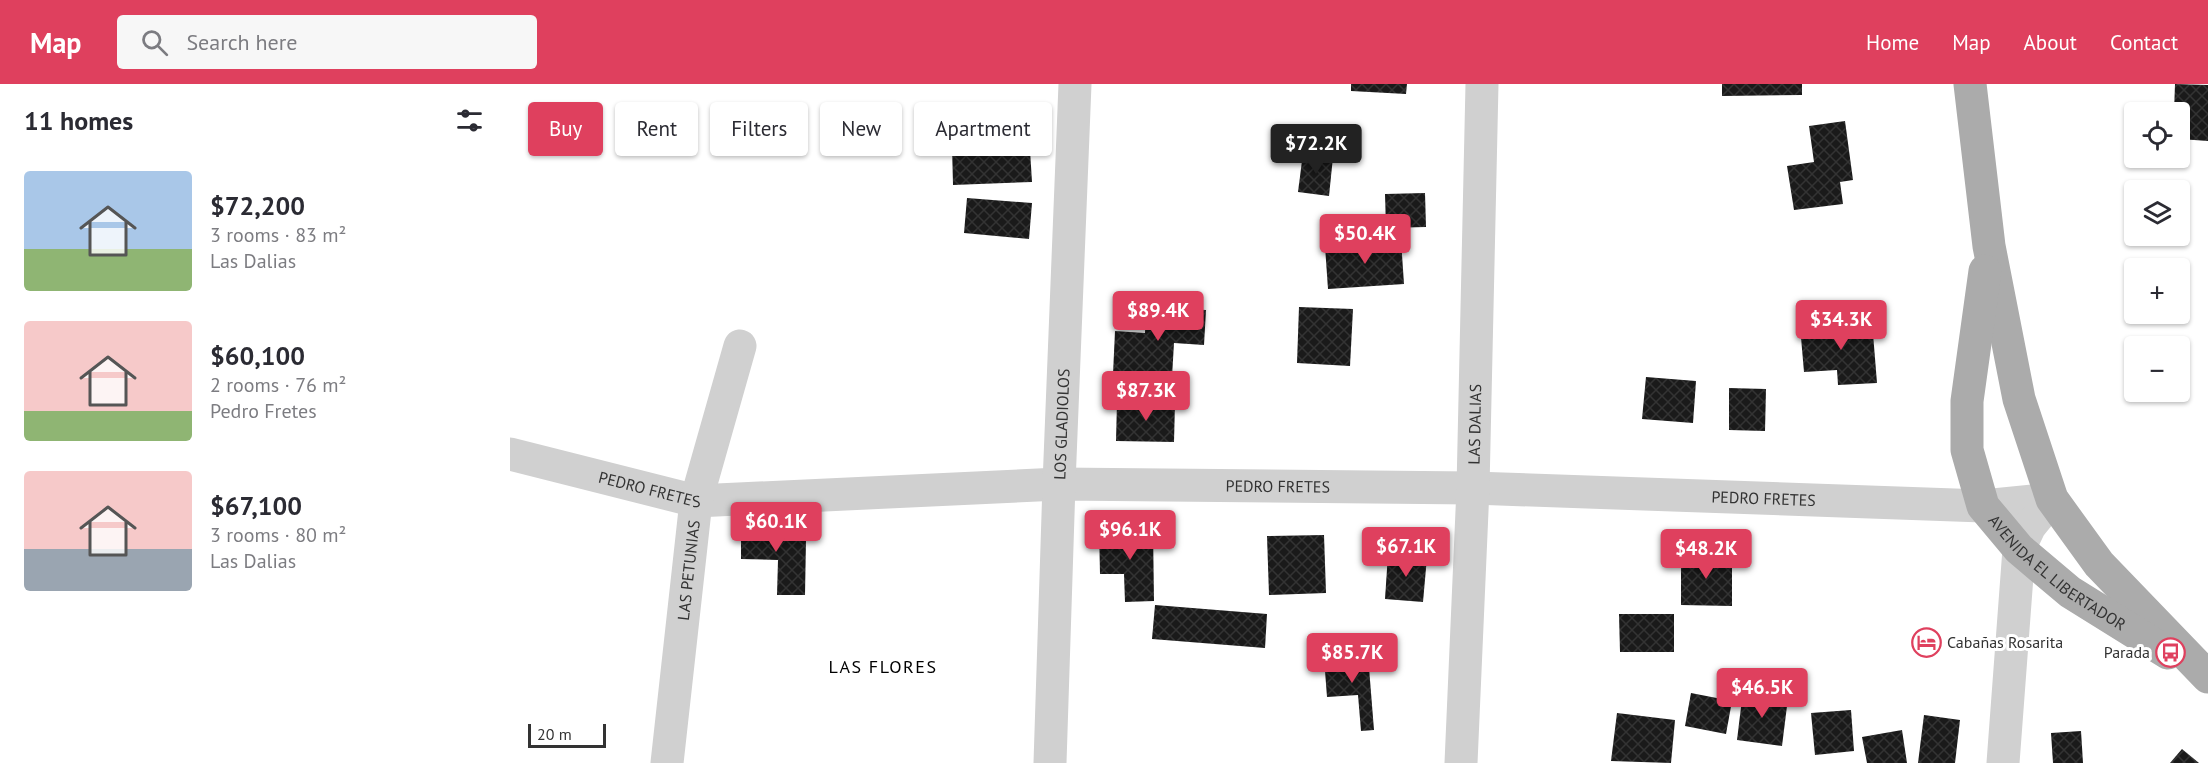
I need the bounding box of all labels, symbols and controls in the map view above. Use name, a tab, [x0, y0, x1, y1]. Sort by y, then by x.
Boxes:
search box	[117, 15, 537, 69]
text: Map	[30, 24, 81, 61]
icon: search	[138, 26, 171, 59]
text: Search here	[186, 28, 297, 56]
text: Home	[1866, 29, 1919, 56]
text: Map	[1952, 29, 1991, 56]
text: About	[2024, 29, 2077, 56]
text: Contact	[2110, 29, 2178, 56]
chip: Buy	[528, 102, 603, 156]
chip: Rent	[615, 102, 698, 156]
chip: Filters	[710, 102, 808, 156]
chip: New	[820, 102, 902, 156]
chip: Apartment	[914, 102, 1052, 156]
map controls	[2124, 102, 2190, 402]
button: locate	[2124, 102, 2190, 168]
text: 11 homes	[24, 104, 133, 137]
icon: filters	[453, 104, 486, 137]
pin: $72.2K	[1267, 124, 1365, 175]
text: $72.2K	[1285, 130, 1347, 156]
button: layers	[2124, 180, 2190, 246]
text: $72,200	[210, 189, 305, 222]
icon: home	[72, 195, 144, 267]
pin: $50.4K	[1316, 214, 1414, 265]
text: $50.4K	[1334, 220, 1396, 246]
text: 3 rooms · 83 m²	[210, 222, 346, 248]
text: Las Dalias	[210, 248, 296, 274]
button: +	[2124, 258, 2190, 324]
pin: $89.4K	[1109, 291, 1207, 342]
text: $89.4K	[1127, 297, 1189, 323]
pin: $34.3K	[1792, 300, 1890, 351]
text: $34.3K	[1810, 306, 1872, 332]
button: −	[2124, 336, 2190, 402]
text: $60,100	[210, 339, 305, 372]
icon: home	[72, 345, 144, 417]
street label: LOS GLADIOLOS	[1049, 368, 1074, 480]
pin: $87.3K	[1097, 371, 1195, 422]
text: 2 rooms · 76 m²	[210, 372, 346, 398]
text: $87.3K	[1116, 377, 1176, 403]
street label: LAS DALIAS	[1464, 384, 1485, 465]
text: Pedro Fretes	[210, 398, 317, 424]
street label: PEDRO FRETES	[597, 467, 701, 511]
street label: PEDRO FRETES	[1225, 476, 1330, 497]
street label: PEDRO FRETES	[1711, 486, 1816, 510]
text: $67,100	[210, 489, 302, 522]
icon: home	[72, 495, 144, 567]
pin: $60.1K	[727, 502, 825, 553]
text: $60.1K	[745, 508, 807, 534]
pin: $96.1K	[1081, 510, 1179, 561]
street label: AVENIDA EL LIBERTADOR	[1984, 510, 2130, 634]
text: $96.1K	[1099, 516, 1161, 542]
street label: LAS PETUNIAS	[673, 519, 704, 621]
text: 3 rooms · 80 m²	[210, 522, 346, 548]
pin: $67.1K	[1357, 527, 1455, 578]
pin: $48.2K	[1657, 529, 1755, 580]
text: $67.1K	[1376, 533, 1436, 559]
text: $48.2K	[1675, 535, 1737, 561]
text: Las Dalias	[210, 548, 296, 574]
hotel icon: Cabañas Rosarita	[1910, 626, 1942, 658]
place label: Cabañas Rosarita	[1947, 632, 2063, 652]
pin: $85.7K	[1303, 633, 1401, 684]
bus stop icon: Parada	[2155, 636, 2187, 668]
text: $85.7K	[1321, 639, 1383, 665]
place label: Parada	[2104, 642, 2150, 662]
district label: LAS FLORES	[829, 655, 937, 678]
pin: $46.5K	[1713, 668, 1811, 719]
text: $46.5K	[1731, 674, 1793, 700]
scale bar	[528, 721, 606, 748]
text: 20 m	[537, 724, 572, 744]

